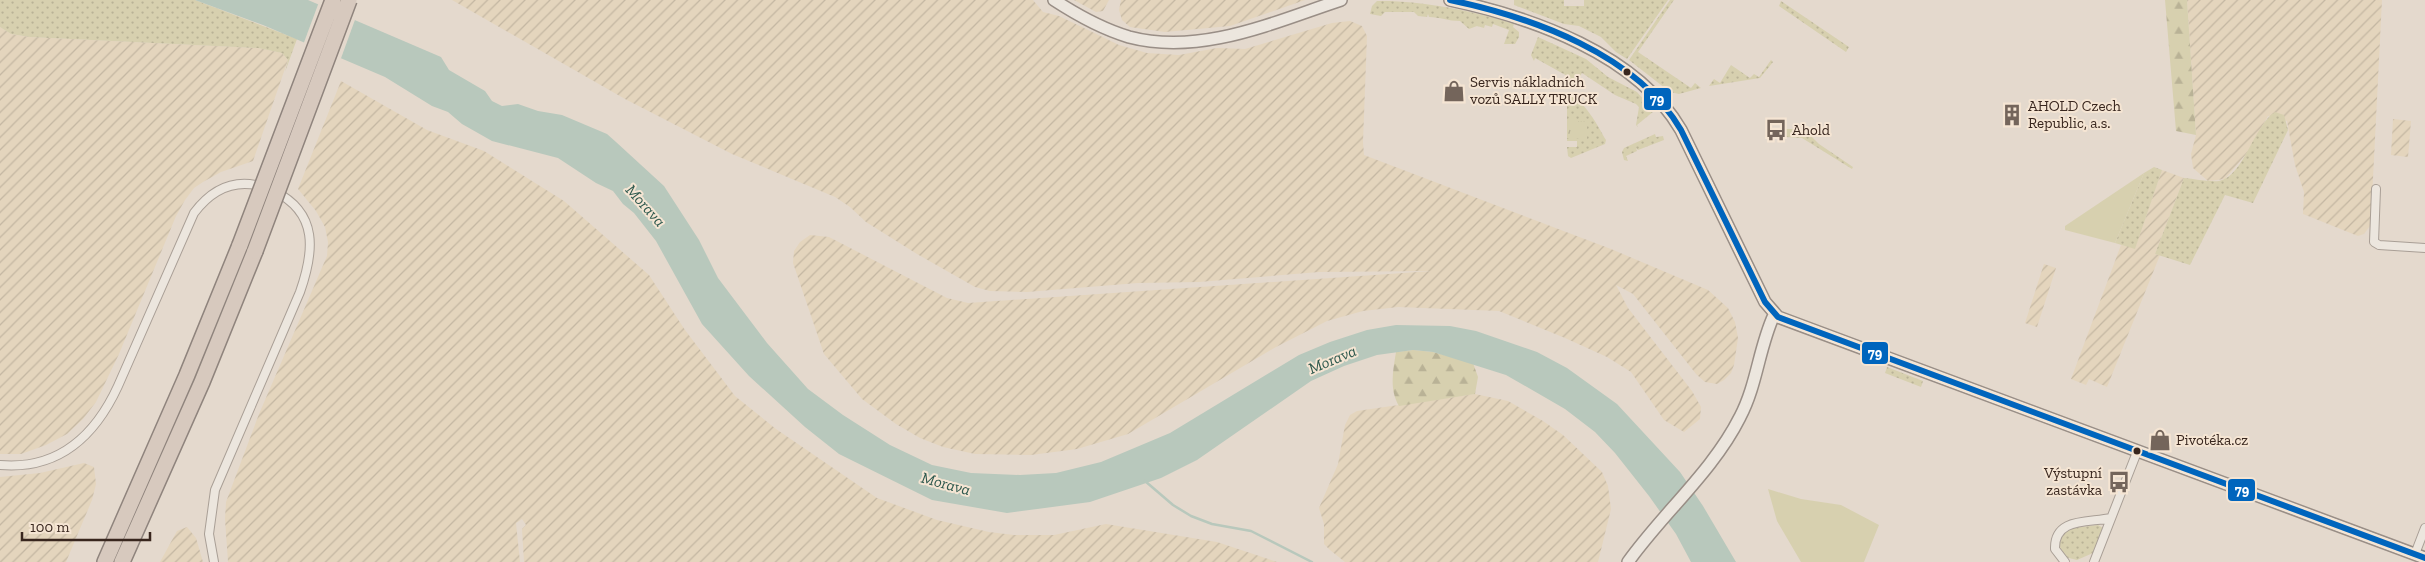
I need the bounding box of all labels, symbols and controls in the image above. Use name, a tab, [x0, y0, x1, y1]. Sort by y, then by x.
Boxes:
unlabelled marker	[1622, 67, 1632, 77]
place label: Servis nákladních vozů SALLY TRUCK	[1470, 73, 1597, 108]
shop icon: Servis nákladních vozů SALLY TRUCK	[1441, 78, 1467, 104]
line badge: 79	[1643, 87, 1672, 111]
text: 79	[1650, 91, 1665, 108]
place label: AHOLD Czech Republic, a.s.	[2028, 97, 2121, 132]
building icon: AHOLD Czech Republic, a.s.	[1999, 102, 2025, 128]
bus stop icon: Ahold	[1763, 117, 1789, 143]
place label: Ahold	[1792, 121, 1831, 139]
water label: Morava	[622, 180, 669, 230]
water label: Morava	[1305, 341, 1359, 378]
line badge: 79	[1861, 341, 1889, 365]
text: 79	[1868, 345, 1883, 362]
shop icon: Pivotéka.cz	[2147, 427, 2173, 453]
place label: Pivotéka.cz	[2176, 431, 2248, 449]
unlabelled marker	[2132, 446, 2142, 456]
place label: Výstupní zastávka	[2043, 464, 2102, 499]
water label: Morava	[919, 468, 973, 499]
bus stop icon: Výstupní zastávka	[2106, 469, 2132, 495]
line badge: 79	[2227, 478, 2256, 502]
text: 79	[2235, 482, 2250, 499]
scale bar	[22, 510, 150, 542]
text: 100 m	[30, 518, 69, 536]

